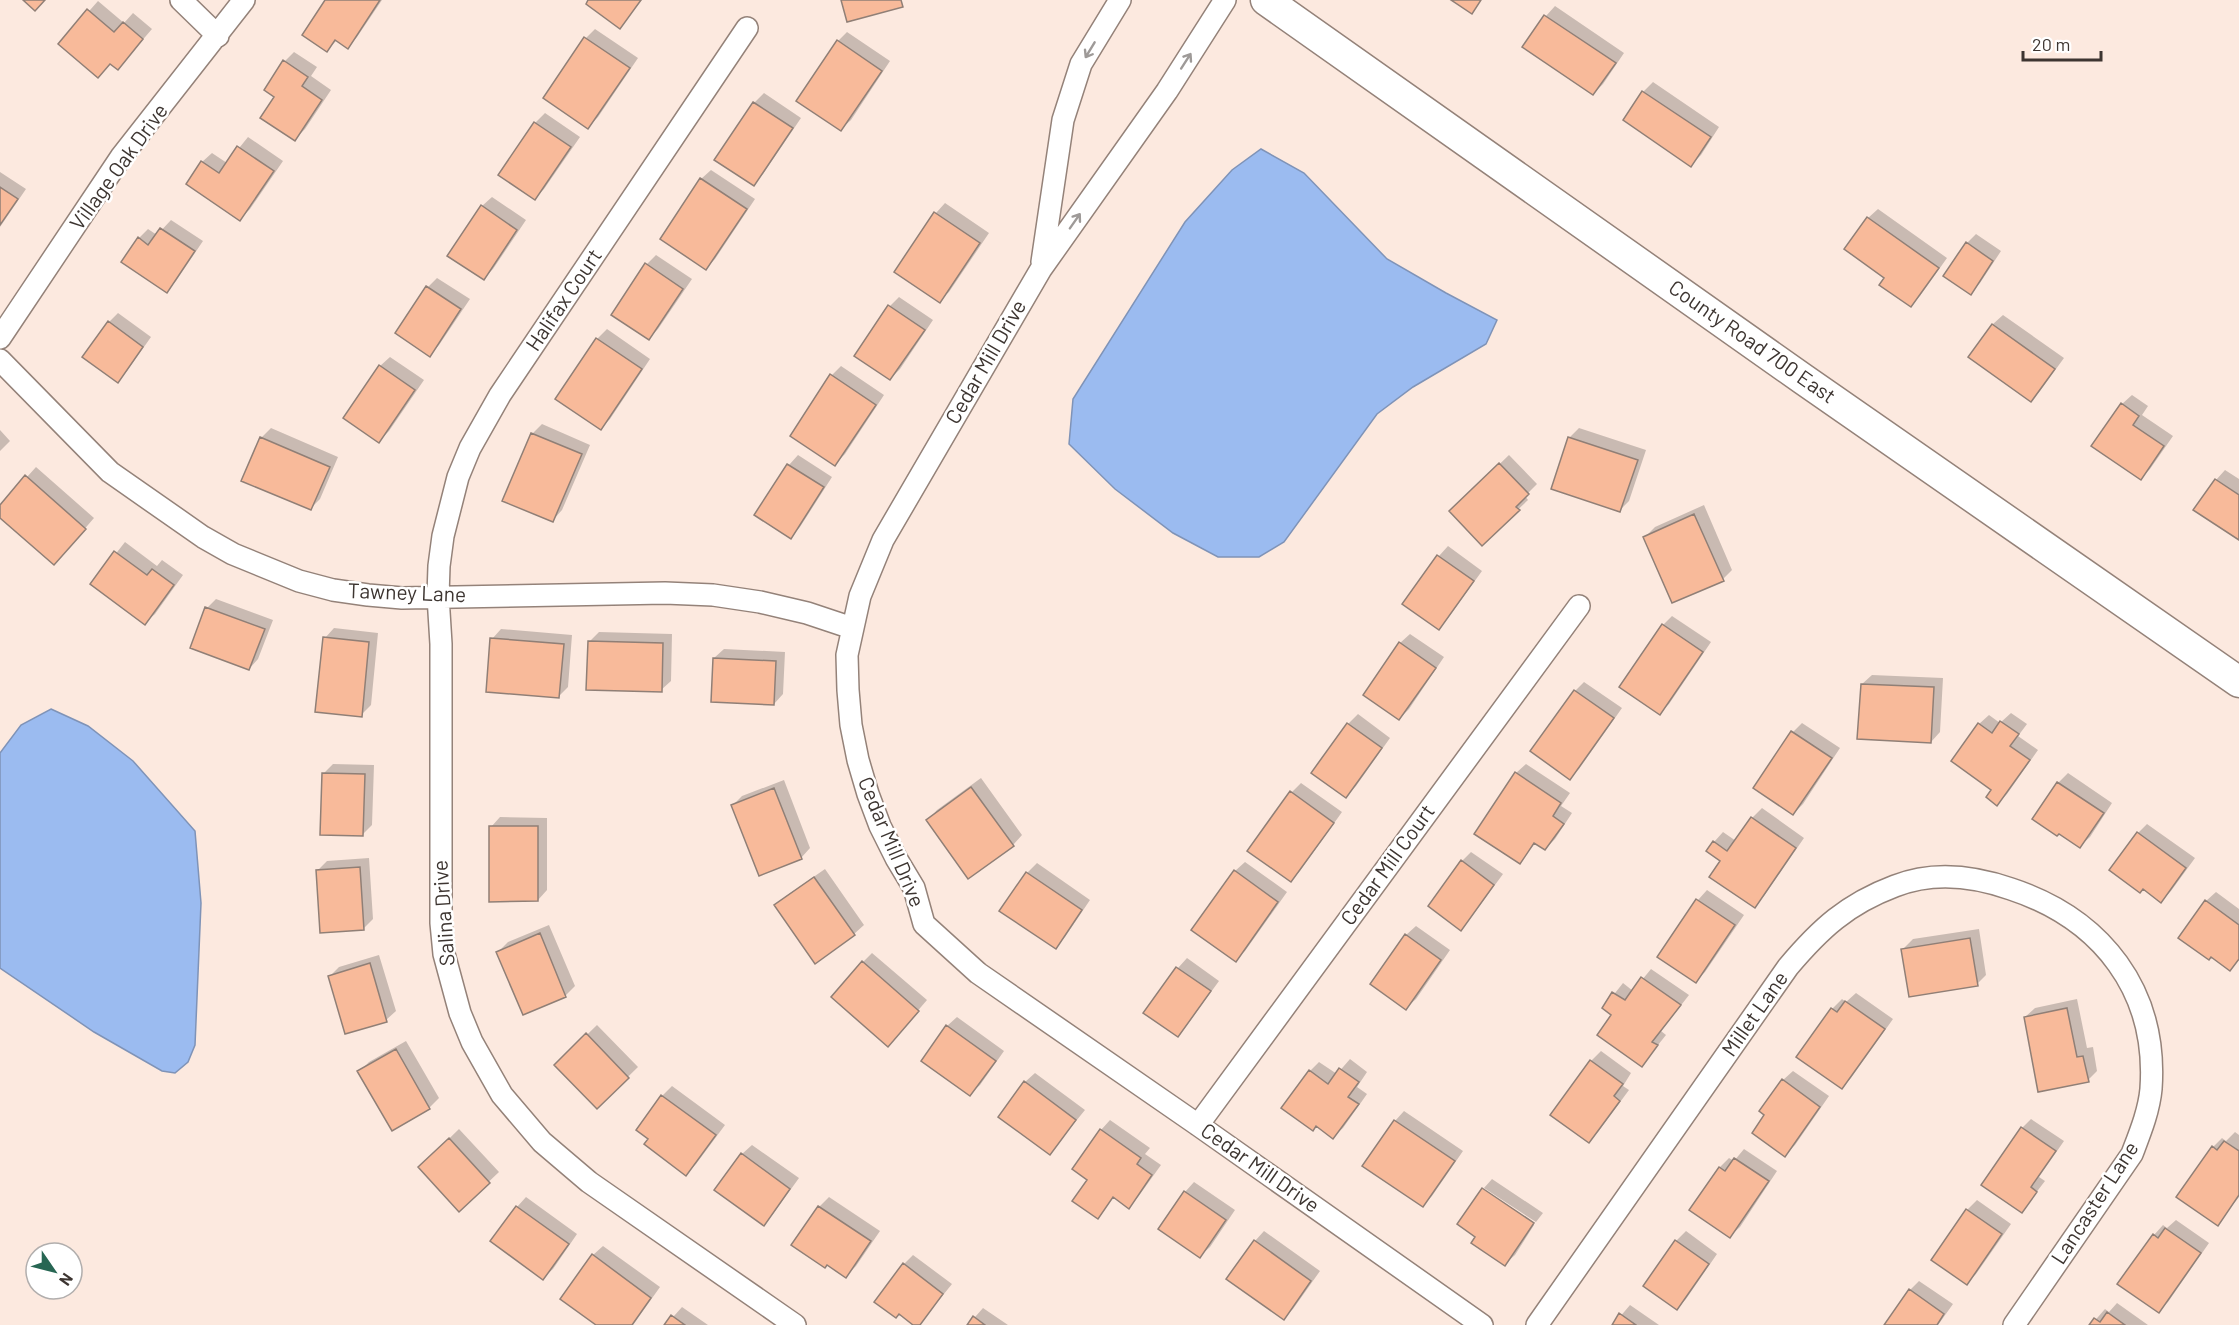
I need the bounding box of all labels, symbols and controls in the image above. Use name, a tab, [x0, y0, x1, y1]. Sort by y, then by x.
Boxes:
scale bar	[2023, 24, 2101, 62]
text: 20 m	[2032, 33, 2070, 55]
one-way arrow	[1083, 41, 1095, 58]
one-way arrow	[1181, 53, 1193, 70]
street label: Village Oak Drive	[64, 98, 172, 234]
one-way arrow	[1069, 213, 1081, 229]
street label: Halifax Court	[519, 243, 606, 355]
street label: County Road 700 East	[1665, 274, 1841, 408]
street label: Cedar Mill Drive	[939, 295, 1030, 428]
street label: Tawney Lane	[347, 577, 467, 606]
street label: Cedar Mill Drive	[854, 773, 931, 910]
street label: Cedar Mill Court	[1335, 799, 1439, 929]
street label: Salina Drive	[426, 859, 459, 967]
street label: Millet Lane	[1715, 966, 1792, 1060]
street label: Cedar Mill Drive	[1197, 1117, 1325, 1217]
street label: Lancaster Lane	[2045, 1136, 2143, 1268]
north arrow	[24, 1241, 84, 1301]
text: N	[56, 1270, 78, 1290]

